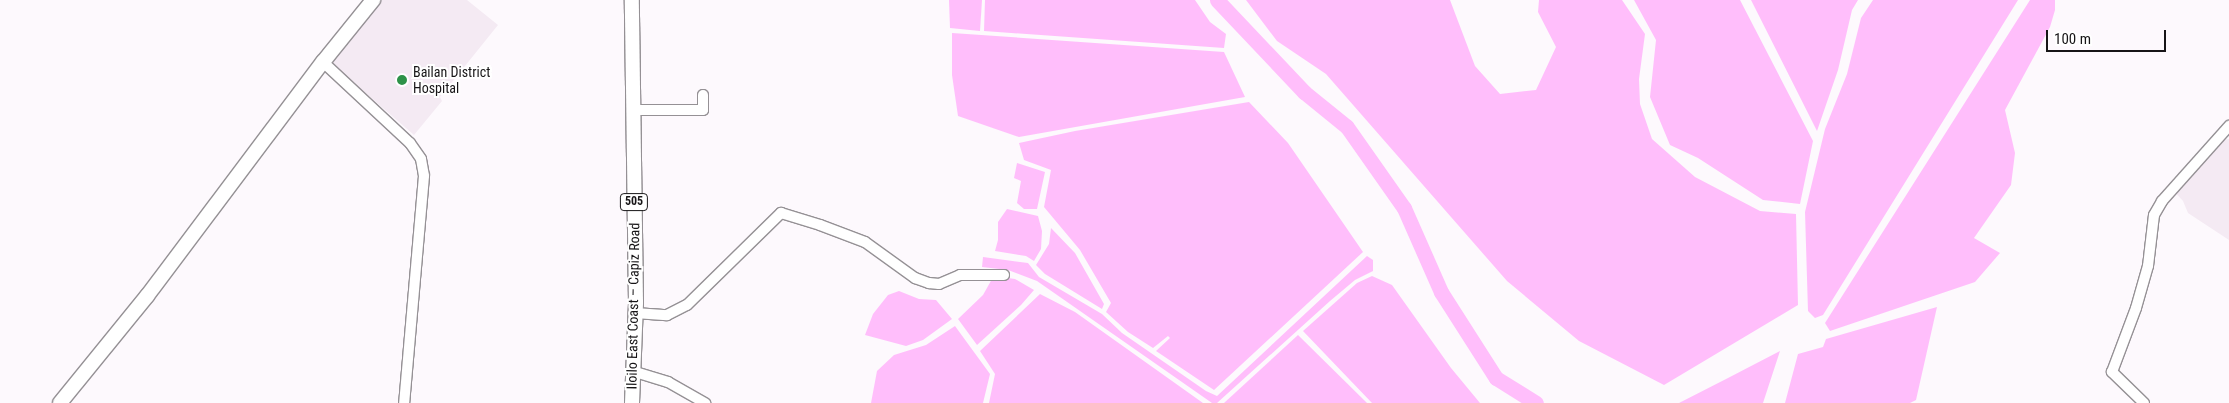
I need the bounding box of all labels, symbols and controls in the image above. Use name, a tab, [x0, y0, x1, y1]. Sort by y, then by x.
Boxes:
scale bar	[2049, 20, 2169, 52]
text: 100 m	[2054, 30, 2091, 48]
place label: Bailan District Hospital	[413, 64, 490, 96]
marker: Bailan District Hospital	[395, 73, 409, 87]
road number: 505	[619, 192, 649, 212]
street label: Iloilo East Coast – Capiz Road	[623, 223, 643, 389]

